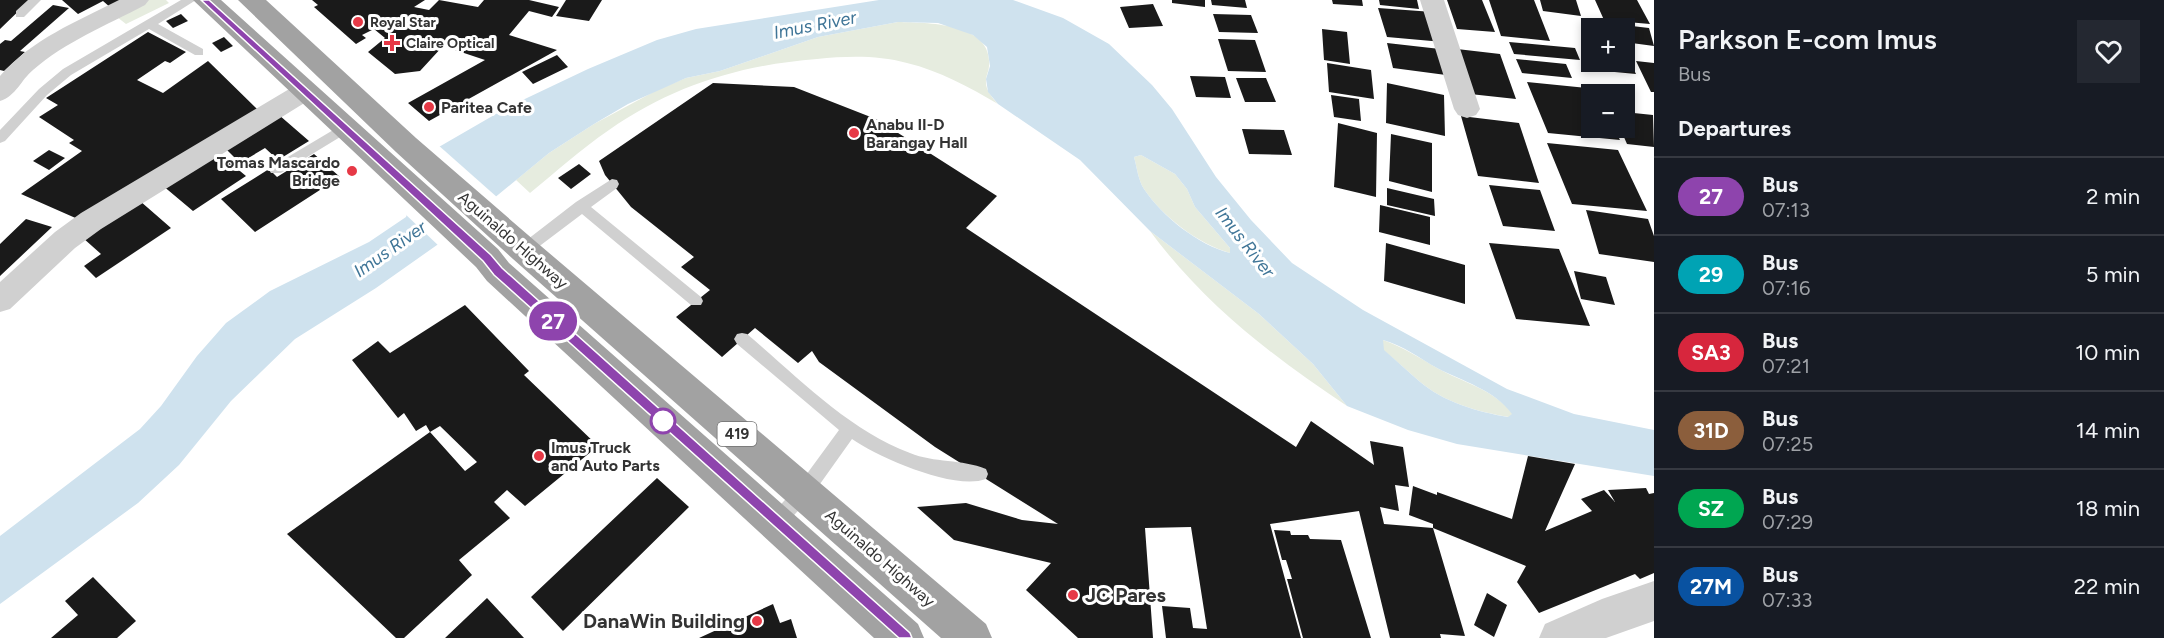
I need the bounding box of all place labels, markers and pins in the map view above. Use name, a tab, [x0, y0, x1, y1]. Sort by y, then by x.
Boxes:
place label: Royal Star	[370, 14, 436, 31]
marker: Royal Star	[351, 15, 365, 29]
marker: Claire Optical	[383, 34, 401, 52]
place label: Claire Optical	[406, 35, 494, 52]
place label: Paritea Cafe	[441, 98, 532, 117]
marker: Paritea Cafe	[422, 100, 436, 114]
place label: Anabu II-D Barangay Hall	[866, 115, 967, 152]
marker: Anabu II-D Barangay Hall	[847, 126, 861, 140]
place label: Tomas Mascardo Bridge	[217, 153, 340, 190]
marker: Tomas Mascardo Bridge	[345, 164, 359, 178]
unlabelled marker	[650, 408, 676, 434]
place label: Imus Truck and Auto Parts	[551, 438, 660, 475]
marker: Imus Truck and Auto Parts	[532, 449, 546, 463]
place label: JC Pares	[1085, 583, 1166, 607]
marker: JC Pares	[1066, 588, 1080, 602]
place label: DanaWin Building	[583, 609, 745, 633]
marker: DanaWin Building	[750, 614, 764, 628]

